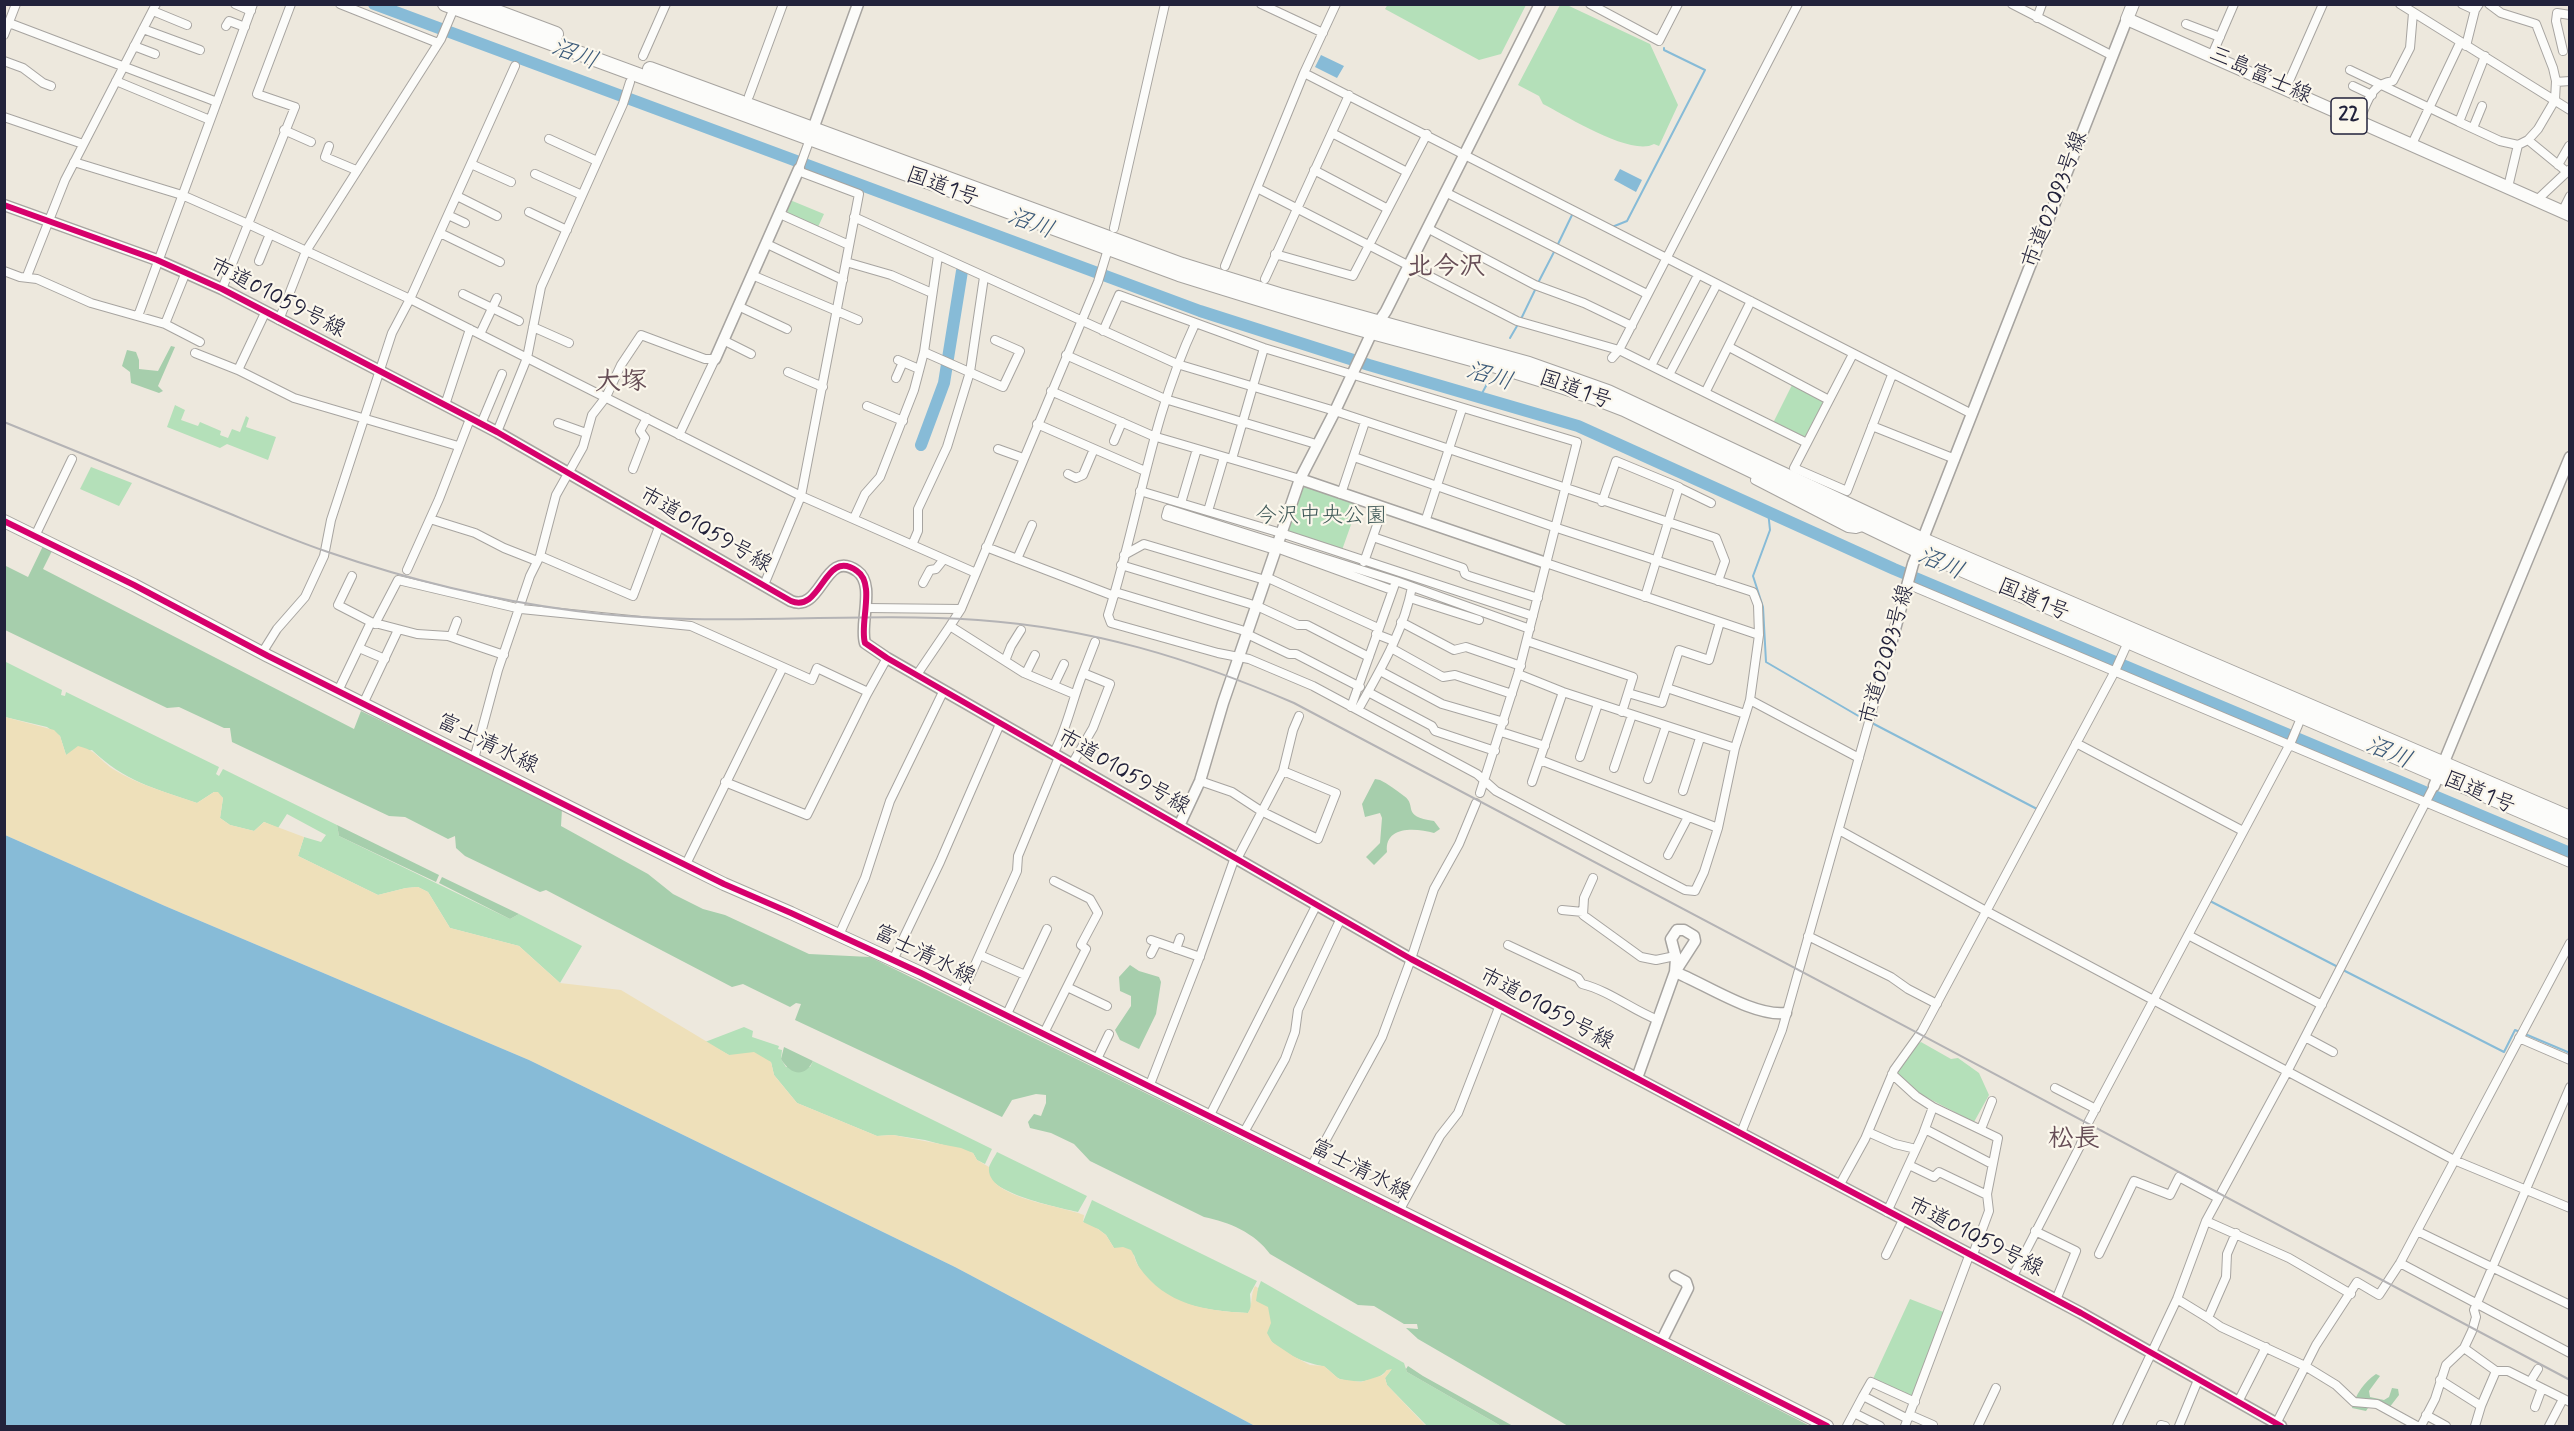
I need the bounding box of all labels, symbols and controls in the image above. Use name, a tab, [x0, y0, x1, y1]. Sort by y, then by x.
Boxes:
water label: 沼川	[547, 34, 601, 78]
street label: 三島富士線	[2204, 42, 2316, 110]
road number: 22	[2331, 98, 2367, 134]
street label: 市道02093号線	[2018, 127, 2094, 273]
street label: 国道1号	[902, 163, 982, 213]
water label: 沼川	[1003, 203, 1057, 247]
street label: 市道01059号線	[204, 253, 350, 345]
district label: 北今沢	[1407, 253, 1485, 285]
water label: 沼川	[1462, 358, 1516, 398]
street label: 国道1号	[1535, 366, 1615, 416]
district label: 大塚	[595, 368, 647, 400]
street label: 市道01059号線	[634, 482, 776, 580]
park label: 今沢中央公園	[1255, 504, 1387, 530]
water label: 沼川	[1912, 542, 1968, 588]
street label: 国道1号	[1993, 574, 2073, 628]
street label: 市道02093号線	[1855, 582, 1921, 728]
street label: 富士清水線	[432, 709, 542, 781]
street label: 市道01059号線	[1052, 724, 1194, 822]
water label: 沼川	[2360, 731, 2416, 777]
street label: 国道1号	[2439, 767, 2519, 821]
street label: 富士清水線	[869, 920, 979, 992]
street label: 市道01059号線	[1474, 963, 1618, 1057]
district label: 松長	[2048, 1125, 2100, 1157]
street label: 富士清水線	[1305, 1134, 1415, 1208]
street label: 市道01059号線	[1902, 1192, 2048, 1284]

